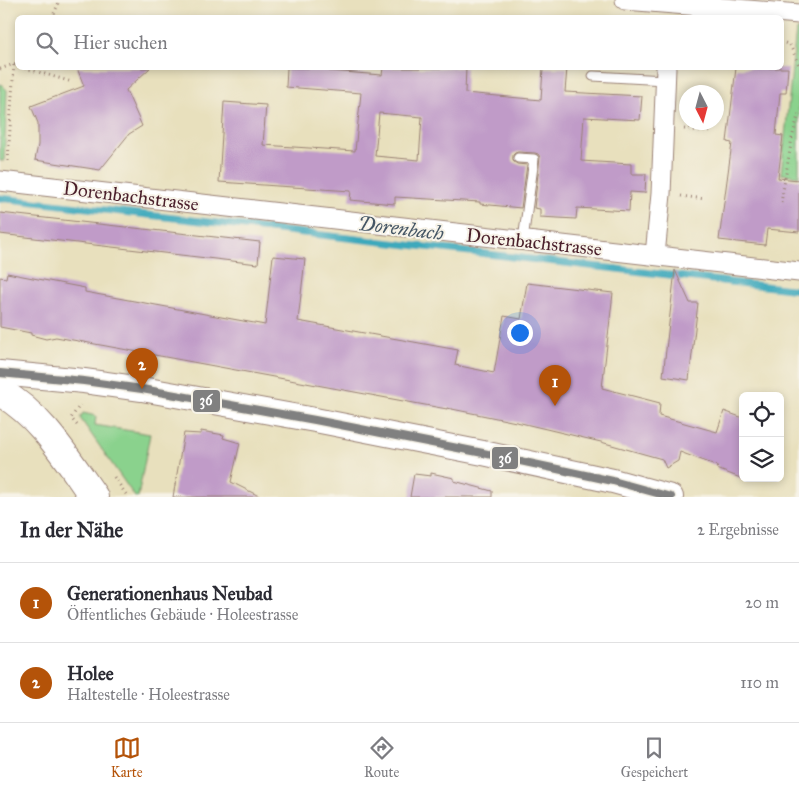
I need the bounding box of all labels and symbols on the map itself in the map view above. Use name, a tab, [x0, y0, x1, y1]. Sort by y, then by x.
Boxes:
north arrow	[679, 85, 724, 130]
street label: Dorenbachstrasse	[62, 176, 200, 216]
water label: Dorenbach	[357, 211, 445, 245]
street label: Dorenbachstrasse	[465, 223, 603, 261]
your location	[507, 320, 533, 346]
pin: 2	[126, 348, 158, 389]
pin: 1	[539, 365, 571, 406]
line badge: 36	[192, 389, 221, 413]
text: 36	[200, 392, 213, 410]
line badge: 36	[491, 446, 519, 470]
text: 36	[499, 450, 512, 468]

